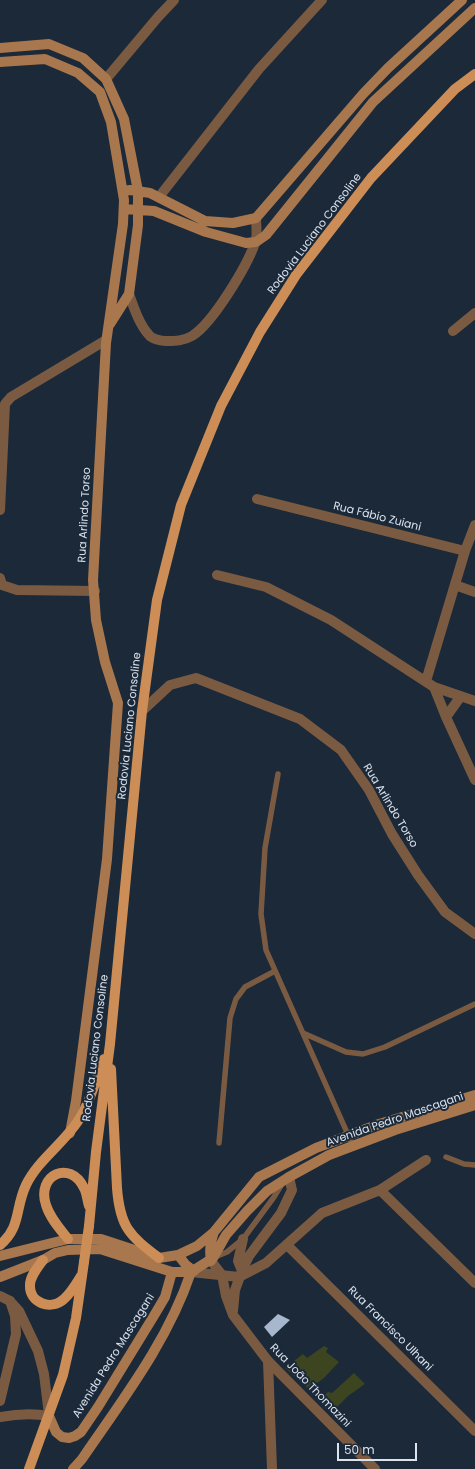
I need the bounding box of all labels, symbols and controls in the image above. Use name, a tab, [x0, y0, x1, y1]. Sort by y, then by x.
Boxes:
street label: Rodovia Luciano Consoline	[265, 171, 365, 297]
street label: Rua Arlindo Torso	[76, 467, 94, 563]
street label: Rua Fábio Zuiani	[332, 500, 422, 534]
street label: Rodovia Luciano Consoline	[116, 652, 144, 800]
street label: Rua Arlindo Torso	[360, 762, 420, 850]
street label: Rodovia Luciano Consoline	[80, 974, 112, 1122]
street label: Avenida Pedro Mascagani	[325, 1090, 465, 1150]
street label: Rua Francisco Ulhani	[345, 1284, 435, 1374]
street label: Avenida Pedro Mascagani	[70, 1291, 158, 1421]
street label: Rua João Thomazini	[267, 1342, 353, 1430]
scale bar	[339, 1435, 419, 1461]
text: 50 m	[344, 1441, 375, 1458]

